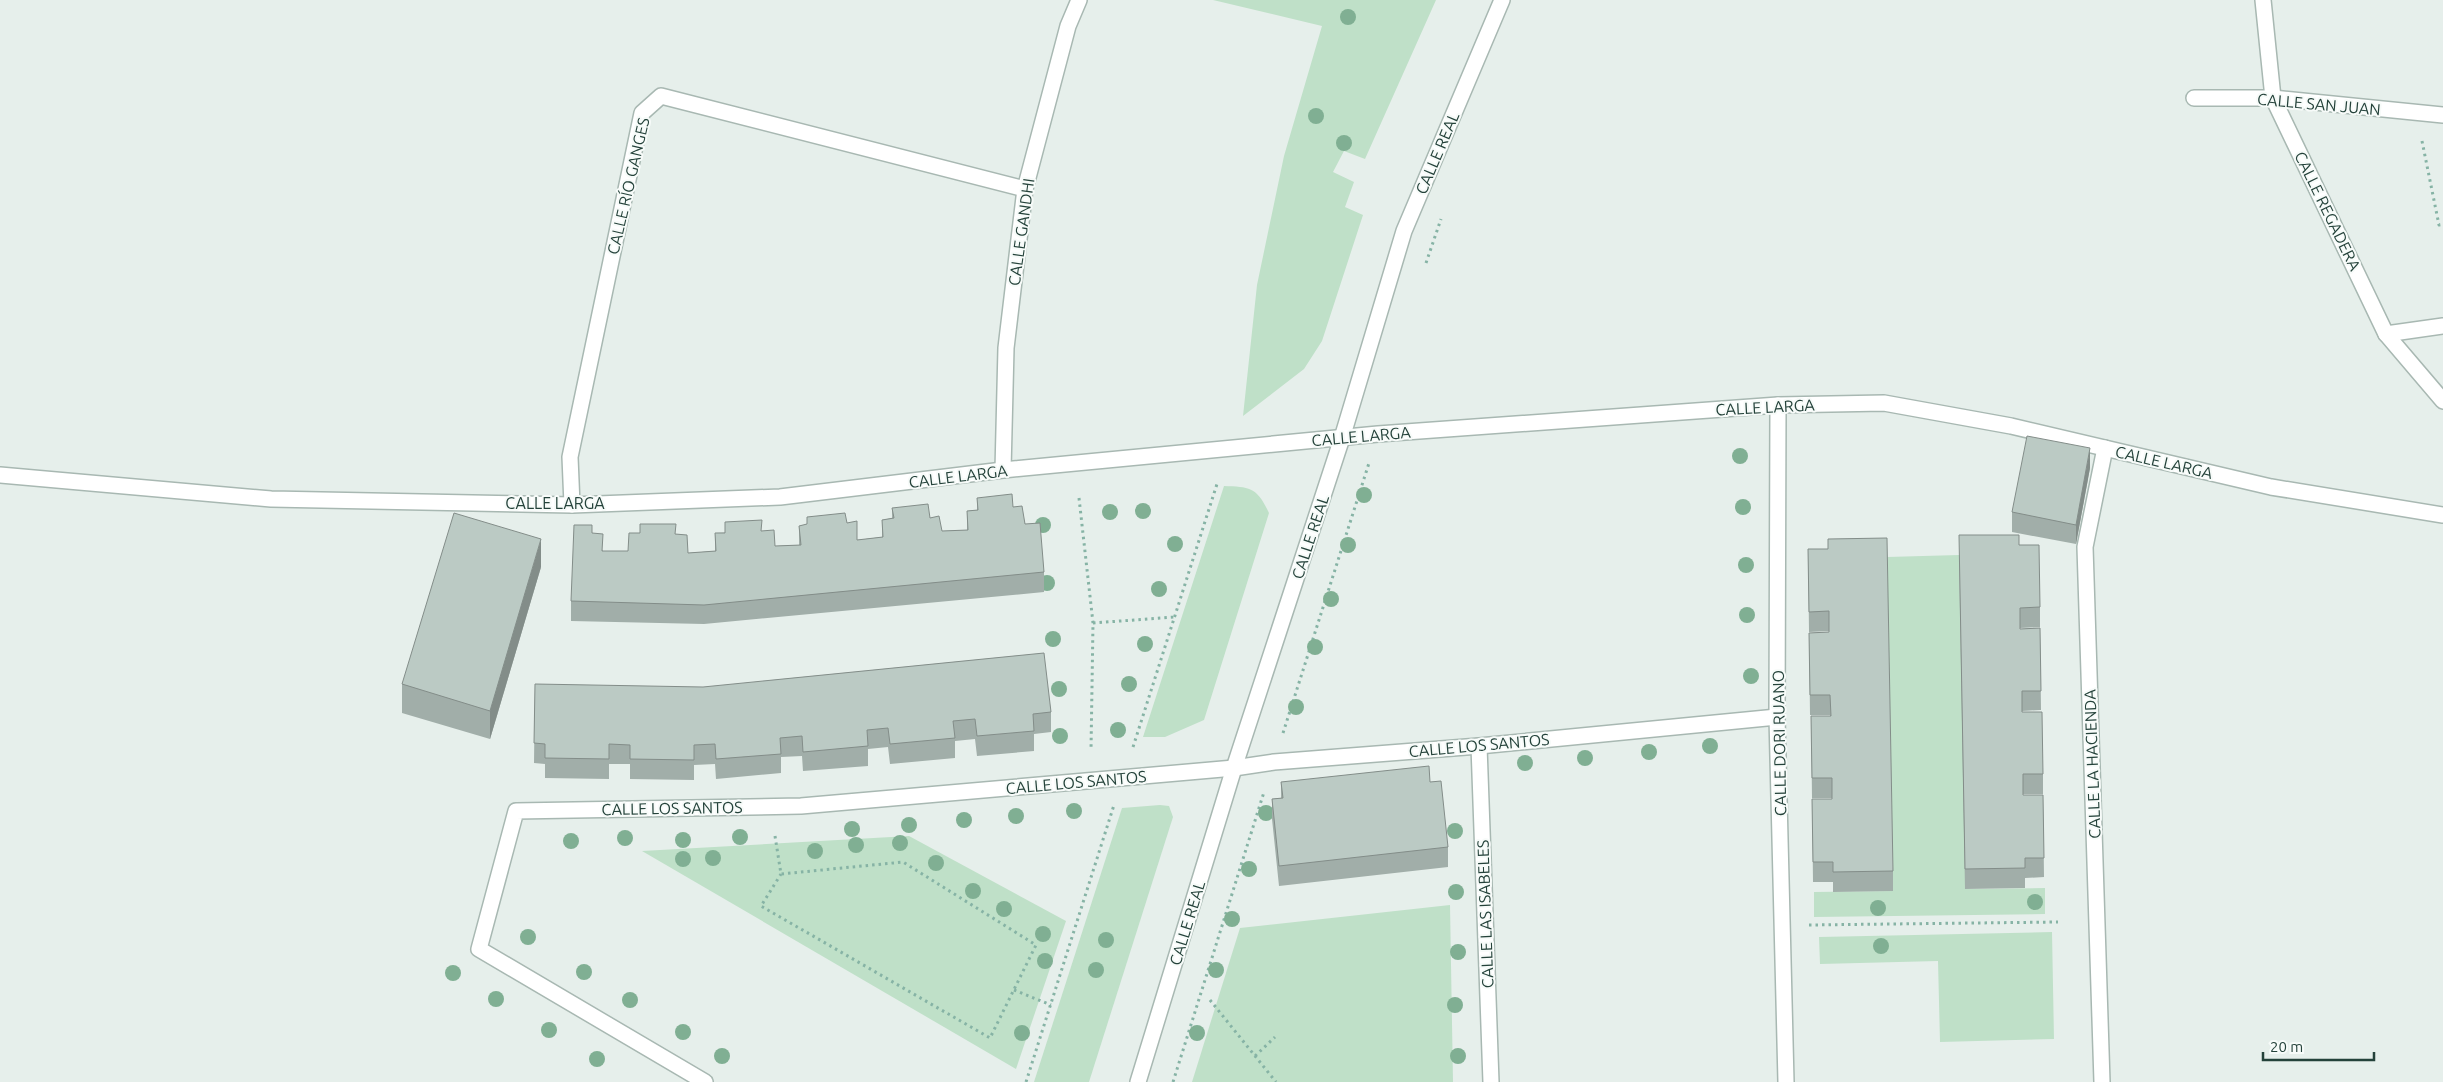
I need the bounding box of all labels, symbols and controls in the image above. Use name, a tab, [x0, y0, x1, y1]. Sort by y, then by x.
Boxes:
street label: CALLE SAN JUAN	[2256, 90, 2382, 118]
street label: CALLE REAL	[1412, 109, 1462, 197]
street label: CALLE RÍO GANGES	[602, 115, 653, 256]
street label: CALLE REGADERA	[2291, 148, 2365, 274]
street label: CALLE GANDHI	[1005, 177, 1037, 287]
street label: CALLE LARGA	[1715, 395, 1816, 419]
street label: CALLE LARGA	[1311, 423, 1412, 449]
street label: CALLE LARGA	[2114, 442, 2215, 482]
street label: CALLE LARGA	[908, 461, 1009, 491]
street label: CALLE REAL	[1288, 493, 1332, 581]
street label: CALLE LARGA	[505, 494, 605, 512]
street label: CALLE DORI RUANO	[1769, 670, 1789, 816]
street label: CALLE LA HACIENDA	[2080, 688, 2104, 839]
street label: CALLE LOS SANTOS	[1408, 730, 1550, 760]
street label: CALLE LOS SANTOS	[1005, 767, 1147, 797]
street label: CALLE LOS SANTOS	[601, 798, 743, 818]
street label: CALLE LAS ISABELES	[1473, 840, 1497, 988]
street label: CALLE REAL	[1166, 879, 1208, 967]
scale bar	[2263, 1030, 2374, 1062]
text: 20 m	[2270, 1038, 2303, 1055]

